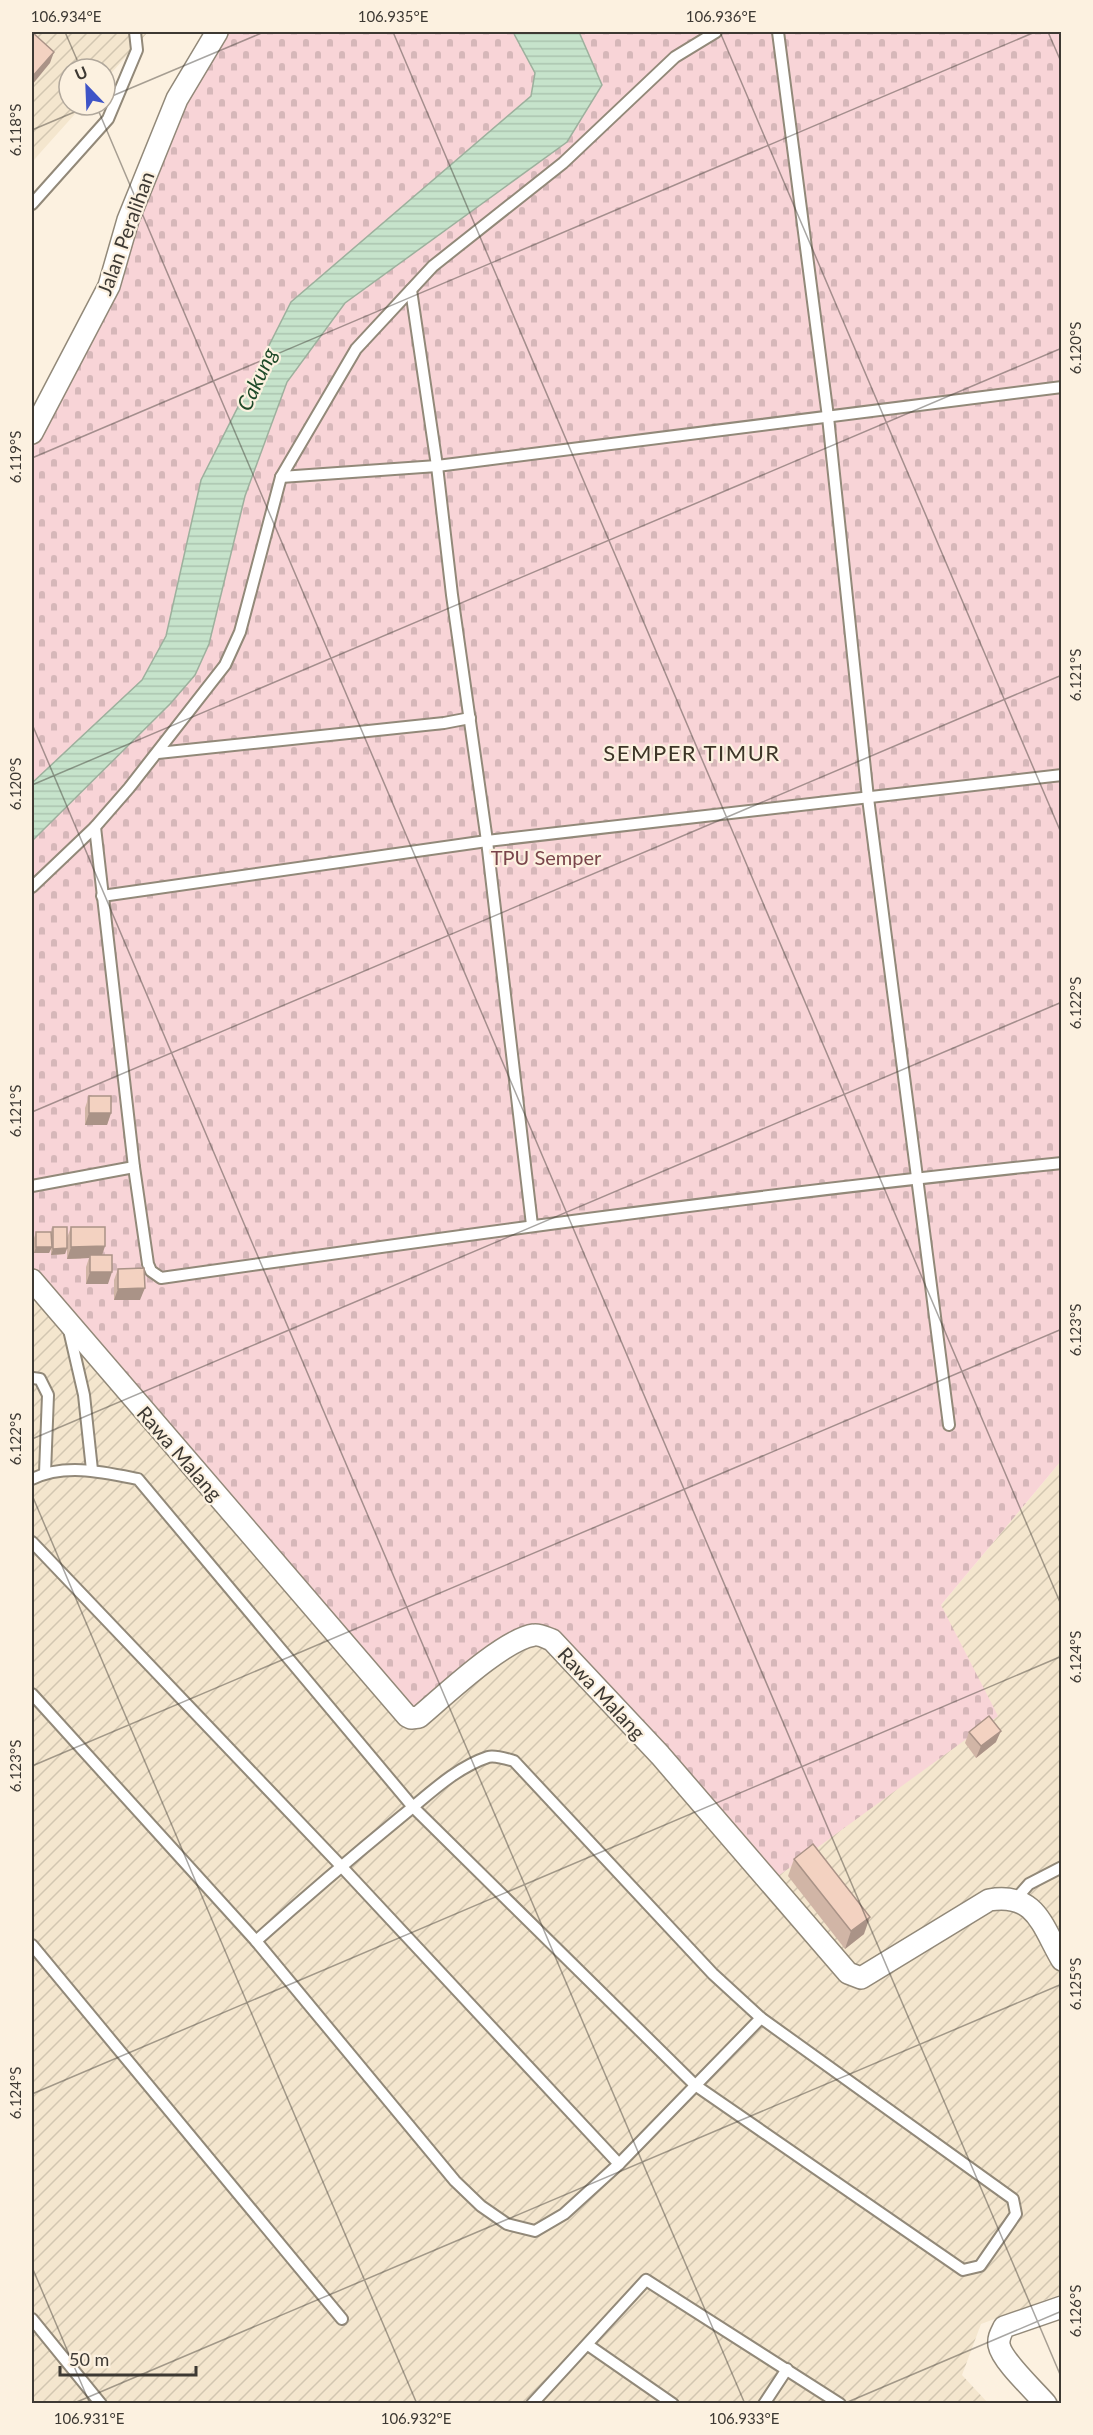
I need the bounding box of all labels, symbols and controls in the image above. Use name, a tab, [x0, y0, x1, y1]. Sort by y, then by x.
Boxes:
text: 106.934°E	[31, 7, 101, 25]
text: 106.935°E	[358, 7, 428, 25]
text: 106.936°E	[686, 7, 756, 25]
north arrow	[57, 57, 117, 117]
text: U	[72, 62, 90, 84]
text: 6.118°S	[6, 104, 24, 156]
street label: Jalan Peralihan	[92, 168, 158, 298]
text: 6.120°S	[1066, 322, 1084, 374]
water label: Cakung	[231, 343, 282, 414]
text: 6.119°S	[6, 431, 24, 483]
text: 6.121°S	[1066, 649, 1084, 701]
district label: SEMPER TIMUR	[603, 739, 781, 766]
text: 6.120°S	[6, 758, 24, 810]
park label: TPU Semper	[491, 845, 602, 869]
text: 6.122°S	[1066, 977, 1084, 1029]
text: 6.121°S	[6, 1085, 24, 1137]
text: 6.123°S	[1066, 1304, 1084, 1356]
street label: Rawa Malang	[132, 1401, 228, 1505]
text: 6.122°S	[6, 1413, 24, 1465]
text: 6.124°S	[1066, 1631, 1084, 1683]
street label: Rawa Malang	[553, 1642, 651, 1744]
text: 6.123°S	[6, 1740, 24, 1792]
text: 6.125°S	[1066, 1958, 1084, 2010]
text: 6.124°S	[6, 2067, 24, 2119]
text: 6.126°S	[1066, 2285, 1084, 2337]
scale bar	[60, 2339, 196, 2377]
text: 50 m	[69, 2348, 109, 2370]
text: 106.931°E	[54, 2409, 124, 2427]
text: 106.932°E	[381, 2409, 451, 2427]
text: 106.933°E	[709, 2409, 779, 2427]

